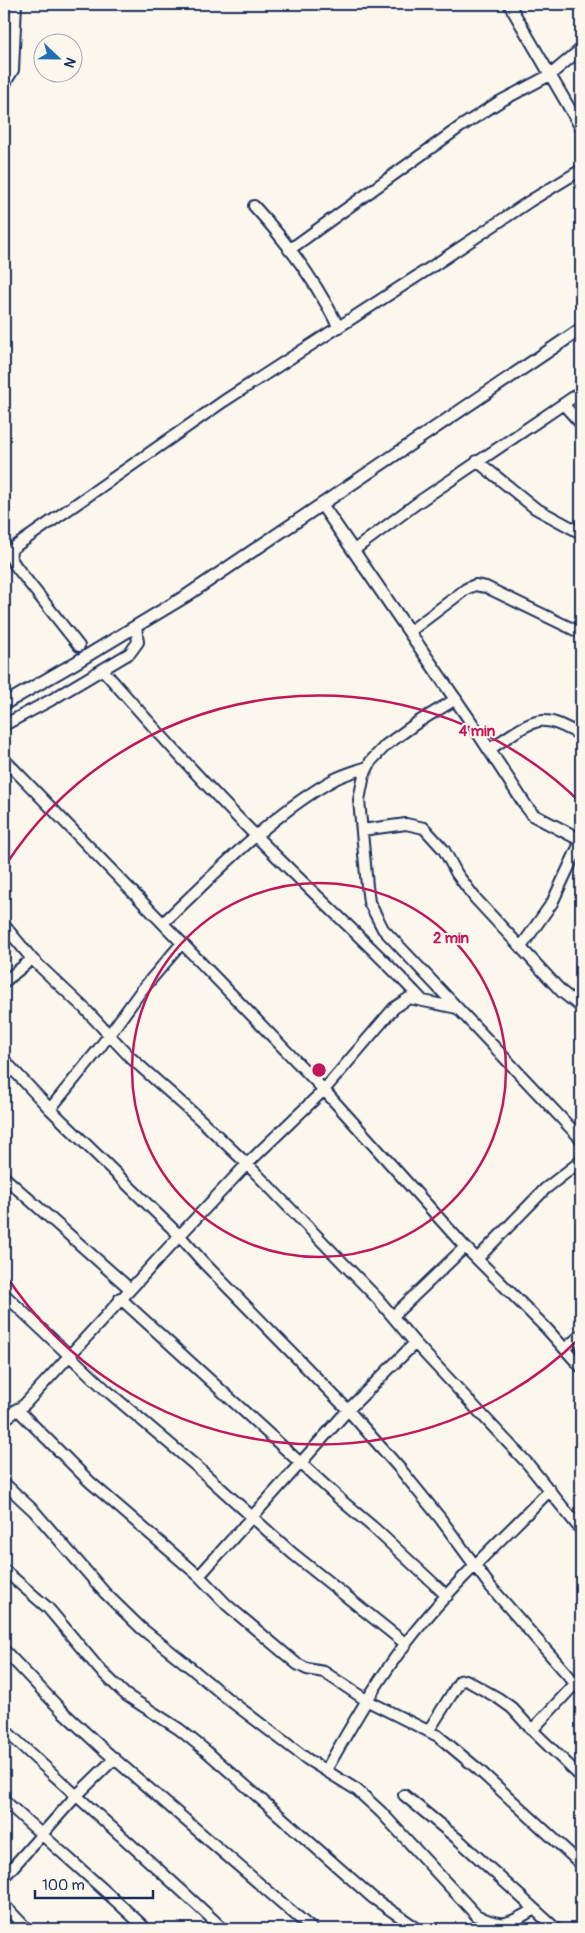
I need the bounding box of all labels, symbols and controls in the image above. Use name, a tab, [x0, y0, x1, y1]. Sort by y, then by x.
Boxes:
north arrow	[32, 32, 82, 82]
text: N	[60, 55, 79, 70]
text: 4 min	[459, 722, 496, 741]
text: 2 min	[433, 929, 469, 948]
centre of rings	[310, 1061, 328, 1079]
scale bar	[35, 1868, 152, 1900]
text: 100 m	[42, 1876, 85, 1895]

